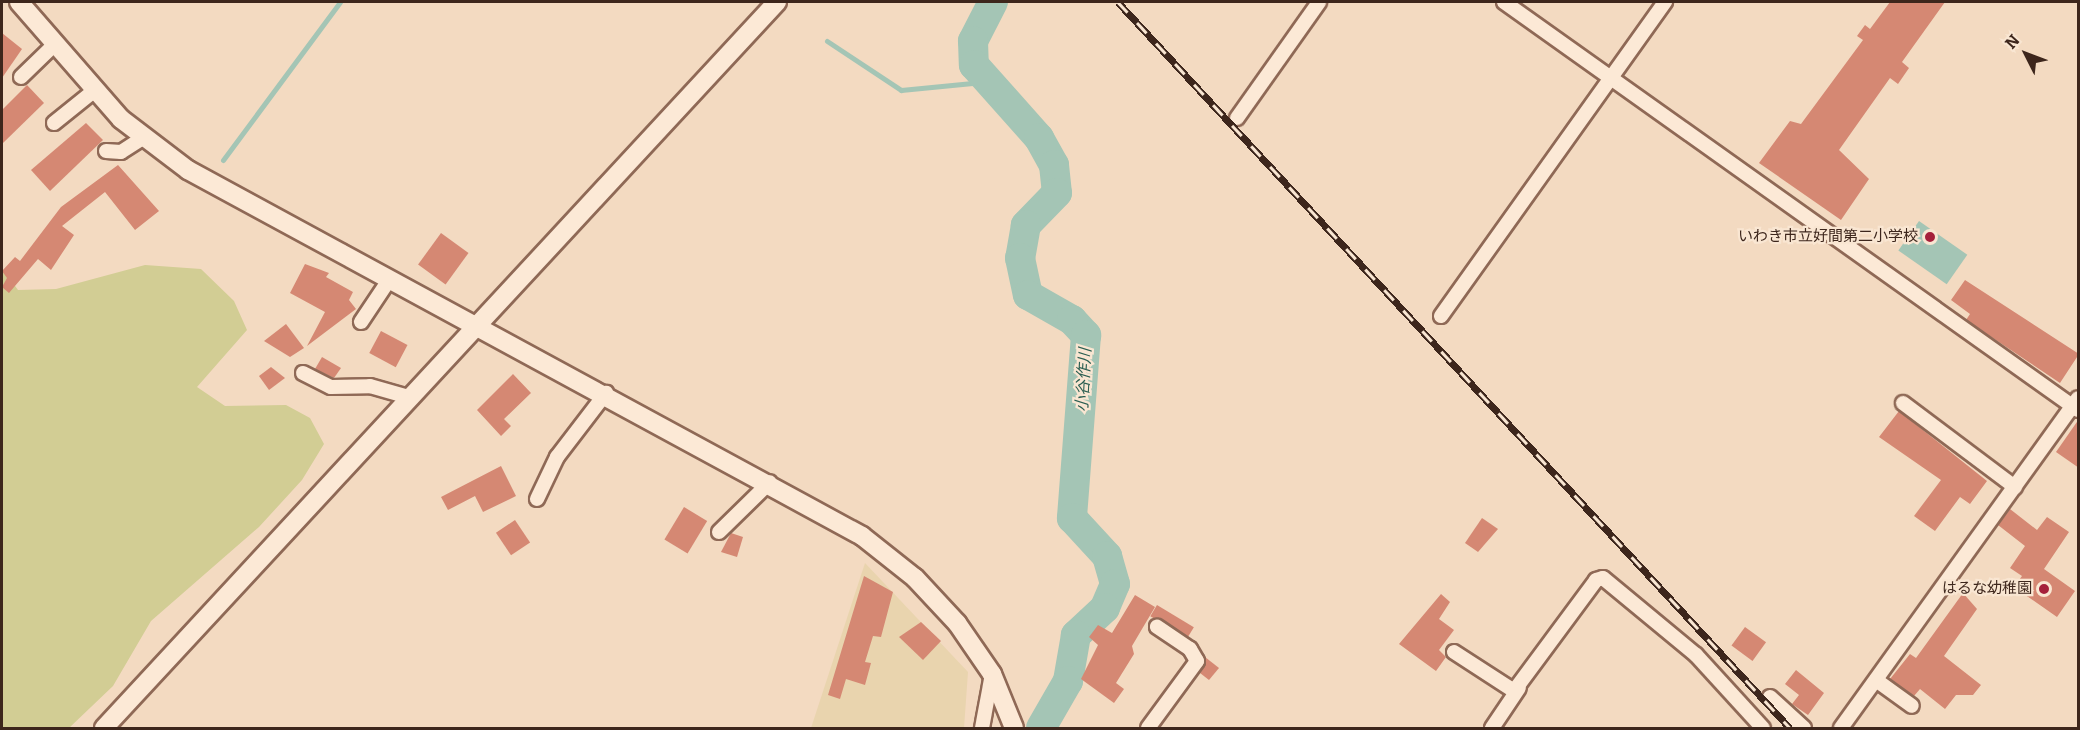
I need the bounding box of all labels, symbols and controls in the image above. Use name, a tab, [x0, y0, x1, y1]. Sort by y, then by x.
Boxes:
north arrow	[1996, 24, 2056, 84]
text: N	[2001, 31, 2023, 53]
place label: いわき市立好間第二小学校	[1738, 228, 1918, 246]
marker: いわき市立好間第二小学校	[1923, 230, 1937, 244]
water label: 小谷作川	[1073, 348, 1095, 412]
place label: はるな幼稚園	[1942, 580, 2032, 598]
marker: はるな幼稚園	[2037, 582, 2051, 596]

